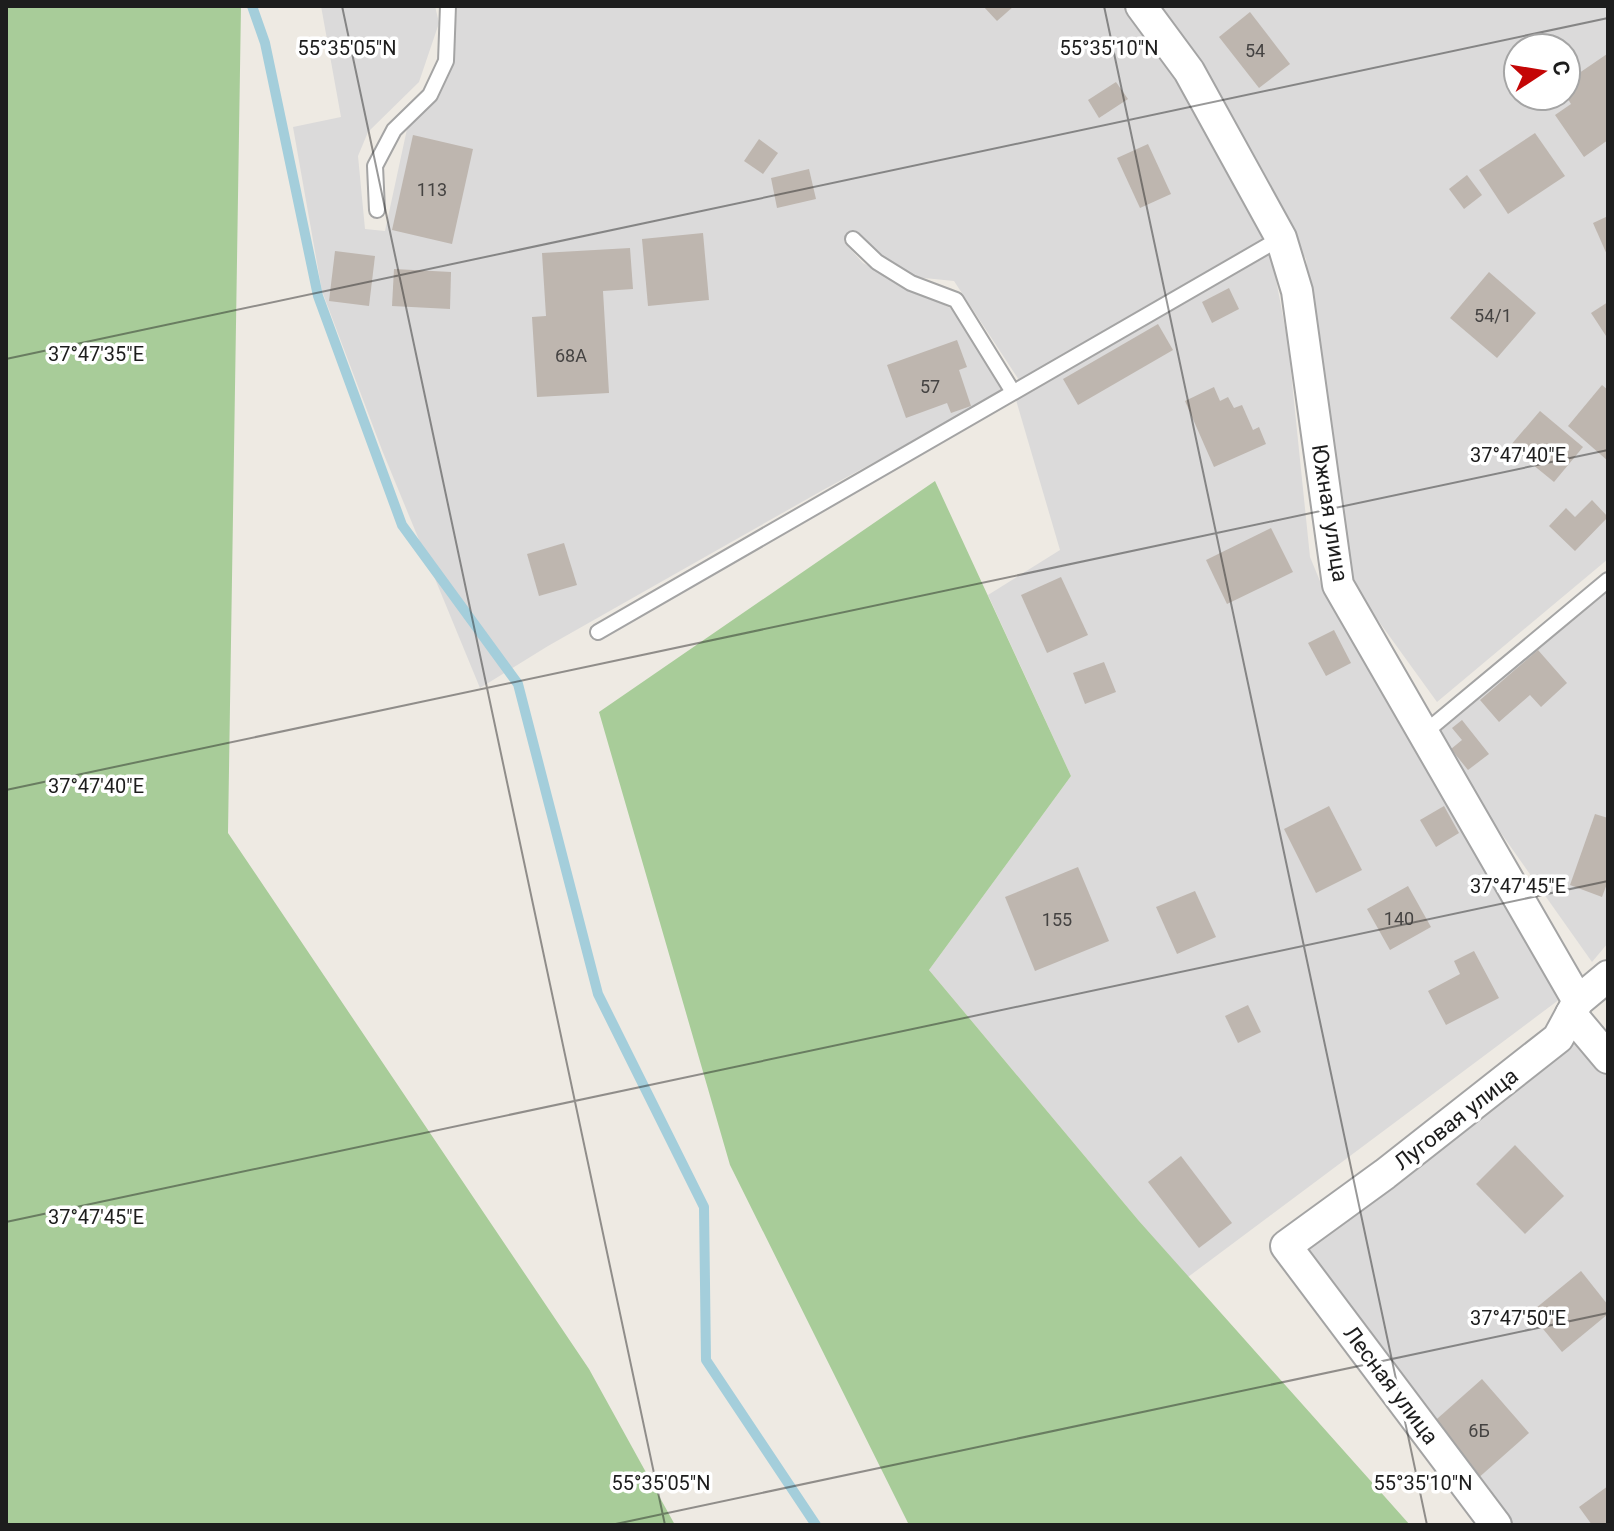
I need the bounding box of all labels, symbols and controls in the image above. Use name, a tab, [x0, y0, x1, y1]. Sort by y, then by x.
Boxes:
north arrow	[1502, 32, 1582, 112]
text: 55°35'05"N	[297, 36, 397, 60]
text: 55°35'10"N	[1059, 36, 1159, 60]
house number: 54	[1245, 40, 1265, 61]
text: С	[1547, 58, 1575, 78]
house number: 113	[417, 179, 447, 200]
house number: 54/1	[1474, 305, 1512, 326]
text: 37°47'35"E	[48, 342, 144, 366]
house number: 68А	[555, 345, 587, 366]
house number: 57	[920, 376, 940, 397]
street label: Южная улица	[1307, 442, 1353, 584]
text: 37°47'40"E	[1470, 443, 1566, 467]
text: 37°47'40"E	[48, 774, 144, 798]
text: 37°47'45"E	[1470, 874, 1566, 898]
house number: 140	[1384, 908, 1414, 929]
house number: 155	[1042, 909, 1072, 930]
street label: Луговая улица	[1389, 1063, 1523, 1175]
text: 37°47'45"E	[48, 1205, 144, 1229]
text: 37°47'50"E	[1470, 1306, 1566, 1330]
street label: Лесная улица	[1338, 1321, 1444, 1449]
house number: 6Б	[1468, 1420, 1490, 1441]
text: 55°35'05"N	[611, 1471, 711, 1495]
text: 55°35'10"N	[1373, 1471, 1473, 1495]

